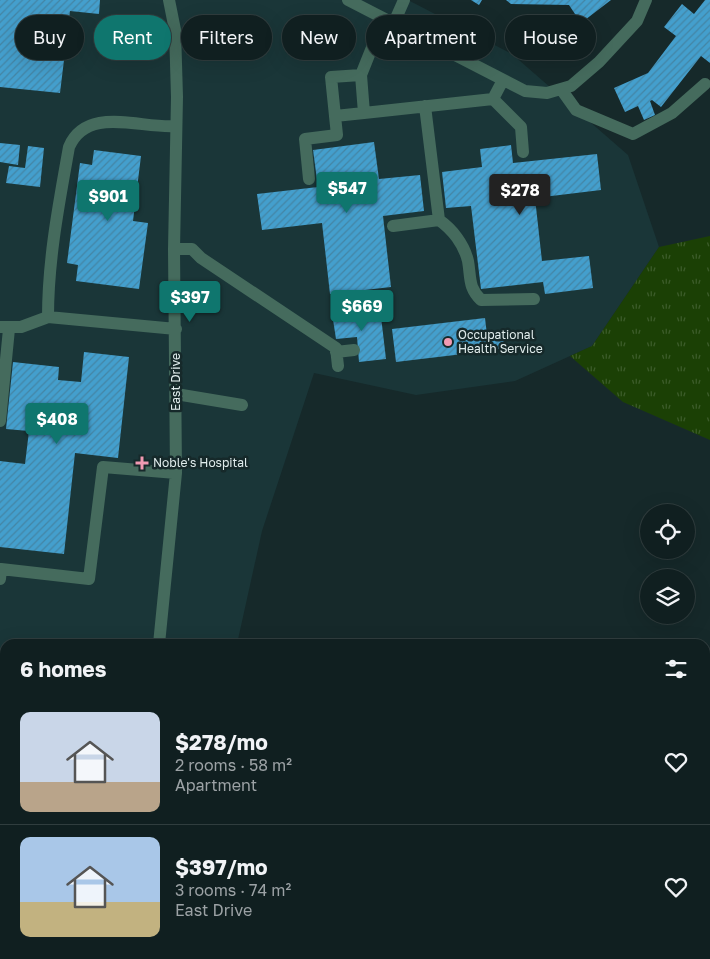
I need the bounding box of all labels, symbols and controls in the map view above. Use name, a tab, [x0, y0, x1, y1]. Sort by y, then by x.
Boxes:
chip: Buy	[15, 15, 84, 60]
chip: Rent	[94, 15, 171, 60]
chip: Filters	[181, 15, 272, 60]
chip: New	[282, 15, 356, 60]
chip: Apartment	[366, 15, 495, 60]
chip: House	[505, 15, 596, 60]
pin: $547	[317, 172, 377, 214]
pin: $278	[490, 174, 550, 216]
text: $547	[327, 178, 367, 198]
pin: $901	[78, 180, 138, 222]
text: $278	[500, 180, 540, 200]
text: $901	[88, 186, 128, 206]
pin: $397	[160, 280, 220, 323]
text: $397	[170, 287, 210, 307]
pin: $669	[332, 290, 392, 332]
text: $669	[341, 296, 383, 316]
place label: Occupational Health Service	[458, 327, 543, 356]
marker: Occupational Health Service	[442, 336, 454, 348]
street label: East Drive	[168, 353, 183, 411]
pin: $408	[27, 402, 87, 445]
text: $408	[36, 409, 78, 429]
place label: Noble's Hospital	[153, 455, 248, 470]
marker: Noble's Hospital	[135, 456, 149, 470]
map controls	[640, 504, 695, 624]
button: locate	[640, 504, 695, 559]
button: layers	[640, 569, 695, 624]
icon: filters	[662, 655, 690, 683]
text: 6 homes	[20, 656, 106, 682]
text: $278/mo	[175, 729, 268, 755]
icon: home	[60, 732, 120, 792]
icon: heart	[662, 748, 690, 776]
text: 2 rooms · 58 m²	[175, 755, 292, 775]
text: Apartment	[175, 775, 257, 795]
text: $397/mo	[175, 854, 268, 880]
icon: home	[60, 857, 120, 917]
icon: heart	[662, 873, 690, 901]
text: 3 rooms · 74 m²	[175, 880, 291, 900]
text: East Drive	[175, 900, 252, 920]

